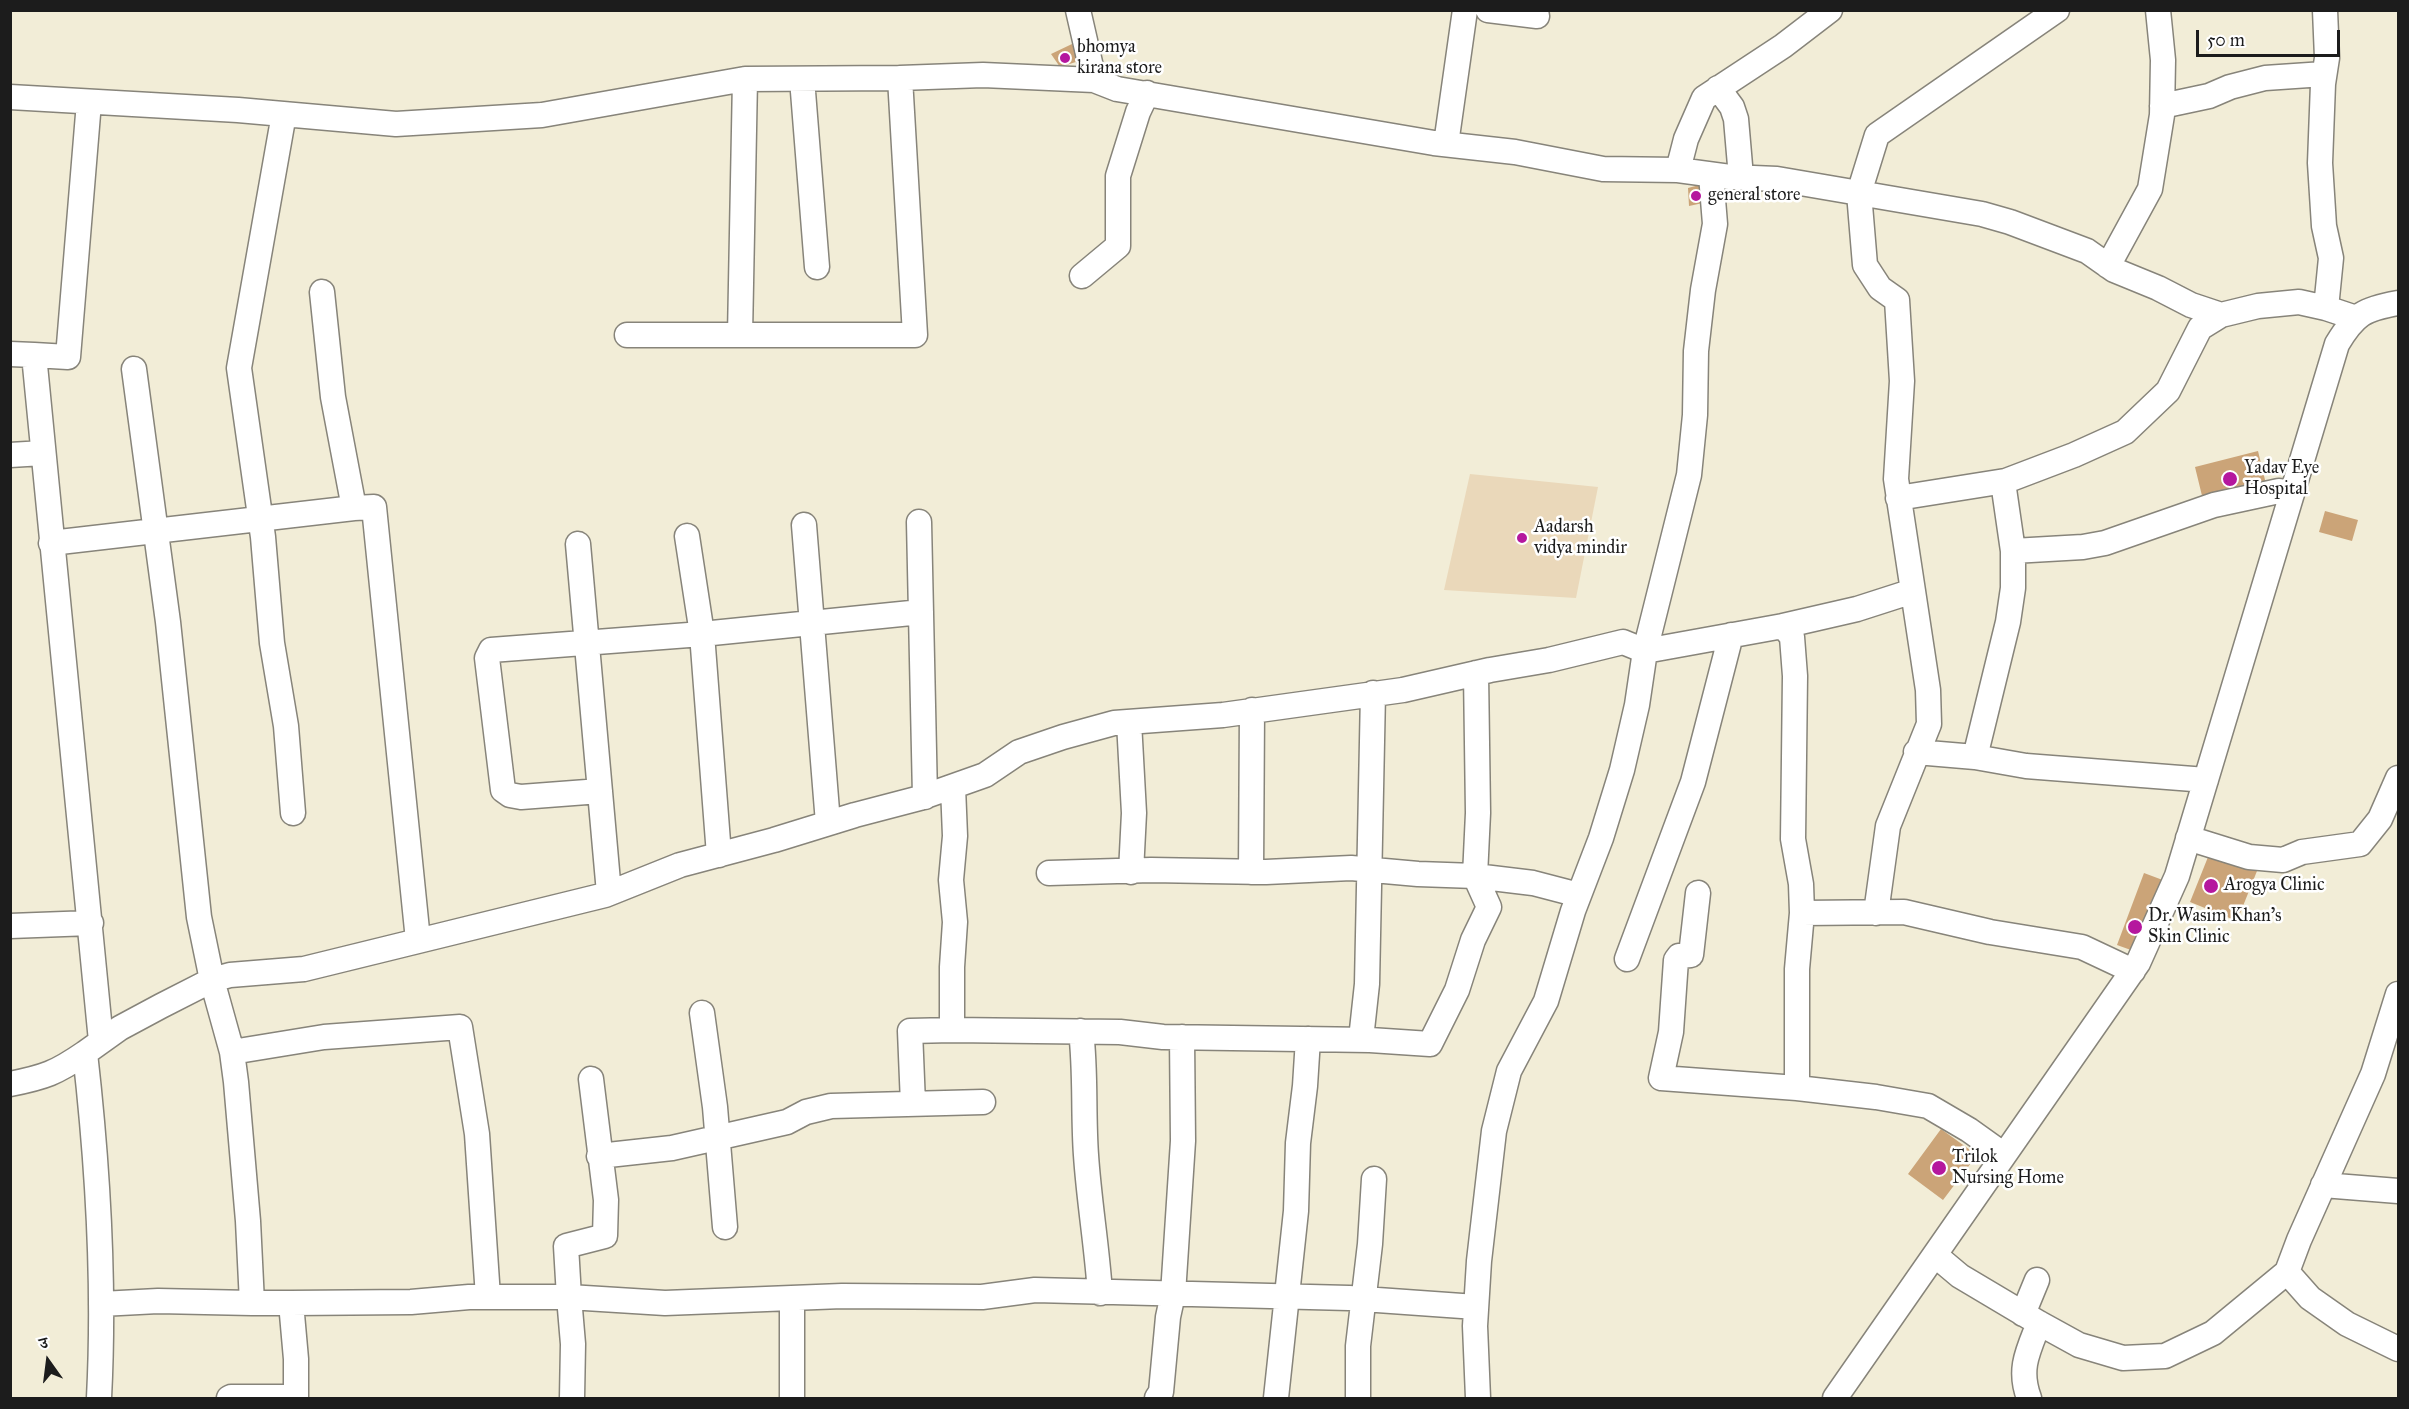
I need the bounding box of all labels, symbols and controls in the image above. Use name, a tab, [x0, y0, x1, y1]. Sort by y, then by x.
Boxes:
scale bar	[2199, 18, 2343, 56]
text: 50 m	[2207, 29, 2245, 51]
place label: bhomya kirana store	[1077, 37, 1162, 80]
marker: bhomya kirana store	[1058, 51, 1072, 65]
place label: general store	[1708, 185, 1800, 207]
marker: general store	[1689, 189, 1703, 203]
place label: Yadav Eye Hospital	[2244, 458, 2319, 500]
marker: Yadav Eye Hospital	[2221, 470, 2239, 488]
place label: Aadarsh vidya mindir	[1534, 517, 1627, 560]
marker: Aadarsh vidya mindir	[1515, 531, 1529, 545]
place label: Arogya Clinic	[2224, 875, 2325, 897]
marker: Arogya Clinic	[2202, 877, 2220, 895]
place label: Dr. Wasim Khan's Skin Clinic	[2148, 906, 2282, 948]
marker: Dr. Wasim Khan's Skin Clinic	[2126, 918, 2144, 936]
place label: Trilok Nursing Home	[1952, 1147, 2064, 1190]
marker: Trilok Nursing Home	[1930, 1159, 1948, 1177]
north arrow	[18, 1331, 78, 1391]
text: उ	[37, 1333, 50, 1353]

